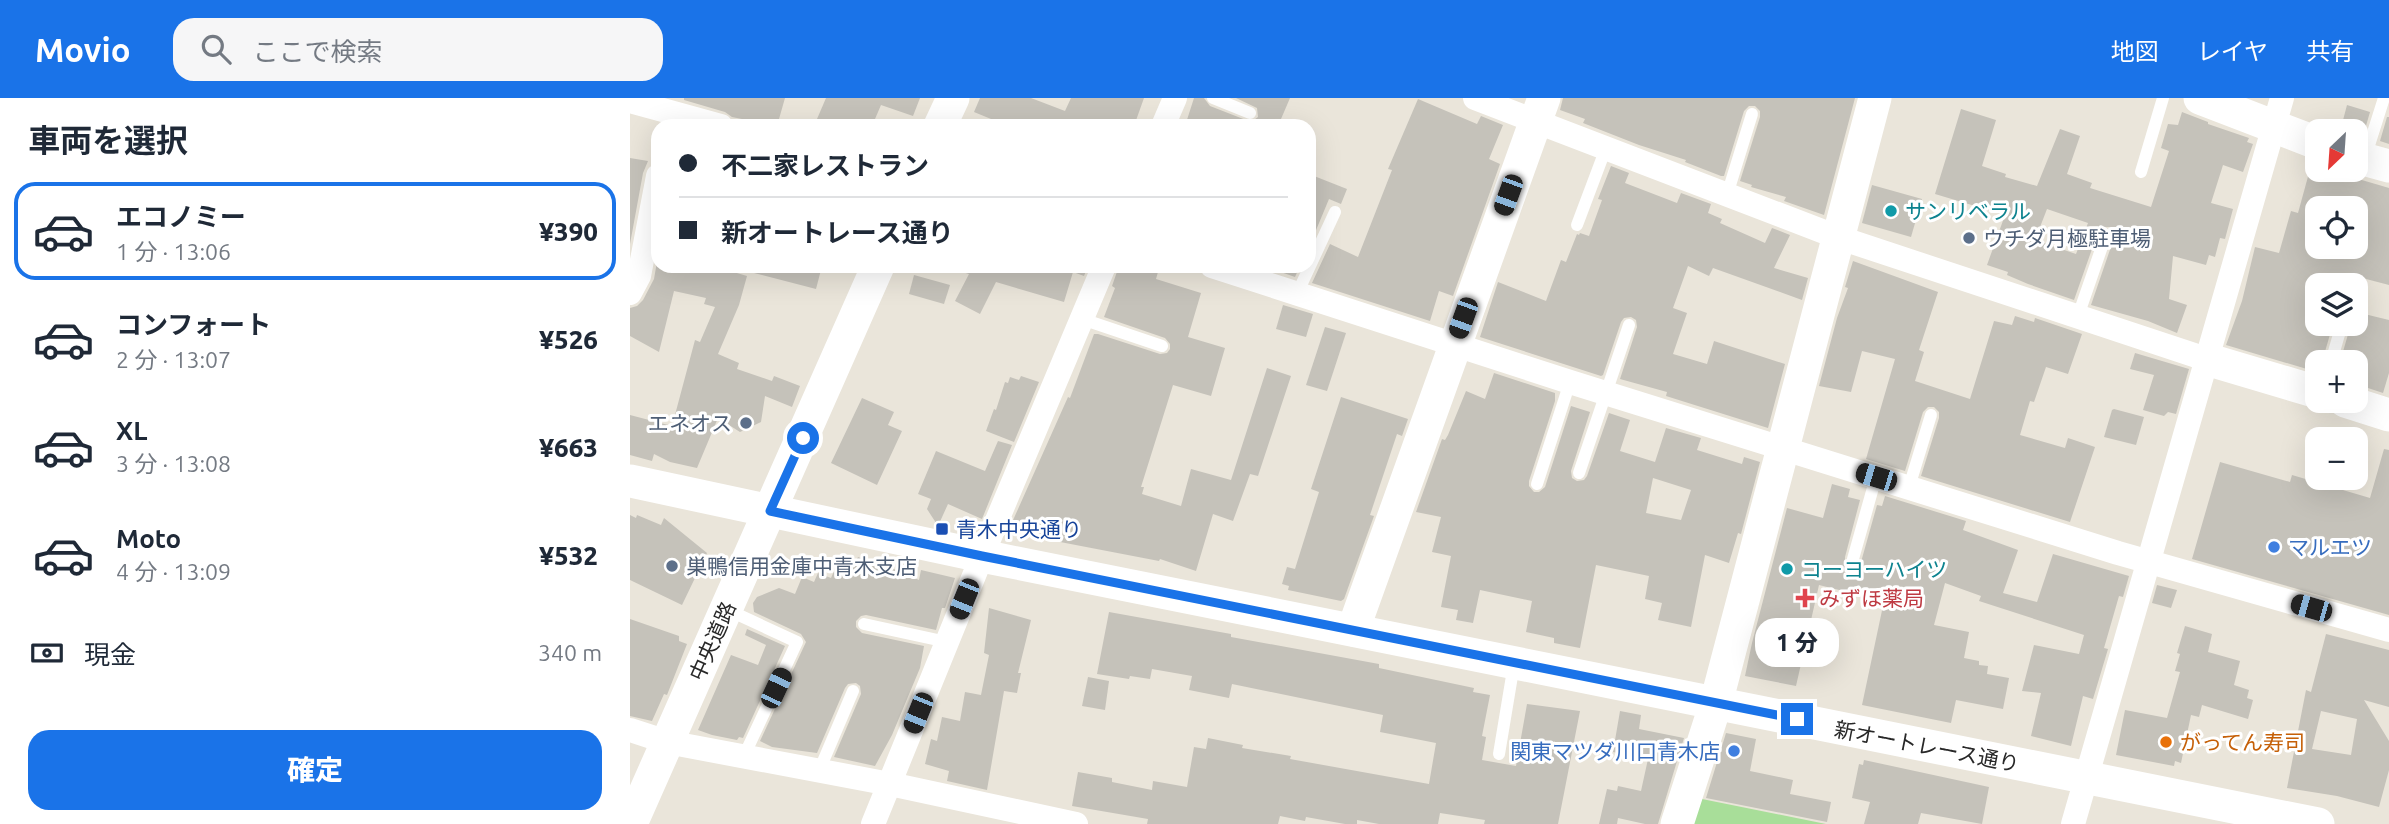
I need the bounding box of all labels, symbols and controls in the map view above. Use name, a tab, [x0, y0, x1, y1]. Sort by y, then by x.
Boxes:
search box	[173, 18, 663, 81]
icon: search	[197, 30, 235, 68]
text: Movio	[35, 31, 131, 68]
text: ここで検索	[253, 37, 383, 66]
text: 地図	[2111, 38, 2159, 65]
text: レイヤ	[2197, 38, 2268, 65]
text: 共有	[2306, 38, 2354, 65]
north arrow	[2305, 119, 2368, 182]
map controls	[2305, 119, 2368, 490]
text: 車両を選択	[28, 122, 188, 158]
text: 不二家レストラン	[721, 151, 929, 180]
car	[1491, 172, 1526, 218]
button: locate	[2305, 196, 2368, 259]
place label: サンリベラル	[1905, 199, 2031, 223]
icon: car	[32, 200, 95, 263]
text: エコノミー	[116, 202, 246, 231]
marker: サンリベラル	[1883, 203, 1899, 219]
text: ¥390	[539, 217, 598, 246]
text: 新オートレース通り	[721, 218, 954, 247]
place label: ウチダ月極駐車場	[1983, 226, 2151, 250]
marker: ウチダ月極駐車場	[1961, 230, 1977, 246]
text: 1 分 · 13:06	[116, 239, 231, 264]
button: layers	[2305, 273, 2368, 336]
car	[1446, 295, 1481, 341]
icon: car	[32, 308, 95, 371]
text: コンフォート	[116, 310, 271, 339]
text: ¥526	[539, 325, 598, 354]
text: 2 分 · 13:07	[116, 347, 231, 372]
button: +	[2305, 350, 2368, 413]
place label: エネオス	[648, 411, 732, 435]
marker: エネオス	[738, 415, 754, 431]
icon: car	[32, 416, 95, 479]
text: XL	[116, 416, 147, 445]
route start	[787, 422, 819, 454]
button: −	[2305, 427, 2368, 490]
text: ¥663	[539, 433, 598, 462]
text: 3 分 · 13:08	[116, 451, 231, 476]
car	[1853, 461, 1900, 493]
place label: 青木中央通り	[956, 517, 1082, 541]
marker: 青木中央通り	[934, 521, 950, 537]
icon: car	[32, 524, 95, 587]
text: Moto	[116, 524, 181, 553]
place label: マルエツ	[2288, 535, 2372, 559]
marker: マルエツ	[2266, 539, 2282, 555]
text: ¥532	[539, 541, 598, 570]
place label: 巣鴨信用金庫中青木支店	[686, 554, 917, 578]
place label: コーヨーハイツ	[1801, 557, 1947, 581]
marker: 巣鴨信用金庫中青木支店	[664, 558, 680, 574]
text: 4 分 · 13:09	[116, 559, 231, 584]
marker: コーヨーハイツ	[1779, 561, 1795, 577]
car	[947, 576, 982, 622]
place label: みずほ薬局	[1819, 586, 1924, 610]
marker: みずほ薬局	[1797, 590, 1813, 606]
car	[2288, 592, 2335, 624]
street label: 中央道路	[684, 598, 740, 684]
callout: 1 分	[1755, 618, 1839, 666]
text: 1 分	[1776, 630, 1818, 655]
icon: cash	[28, 634, 66, 672]
text: 現金	[84, 640, 136, 669]
text: 340 m	[538, 640, 602, 665]
car	[758, 665, 795, 711]
car	[901, 690, 936, 736]
route end	[1781, 703, 1813, 735]
street label: 新オートレース通り	[1832, 716, 2022, 776]
button: 確定	[28, 730, 602, 810]
place label: がってん寿司	[2180, 730, 2305, 754]
marker: がってん寿司	[2158, 734, 2174, 750]
place label: 関東マツダ川口青木店	[1510, 739, 1720, 763]
marker: 関東マツダ川口青木店	[1726, 743, 1742, 759]

